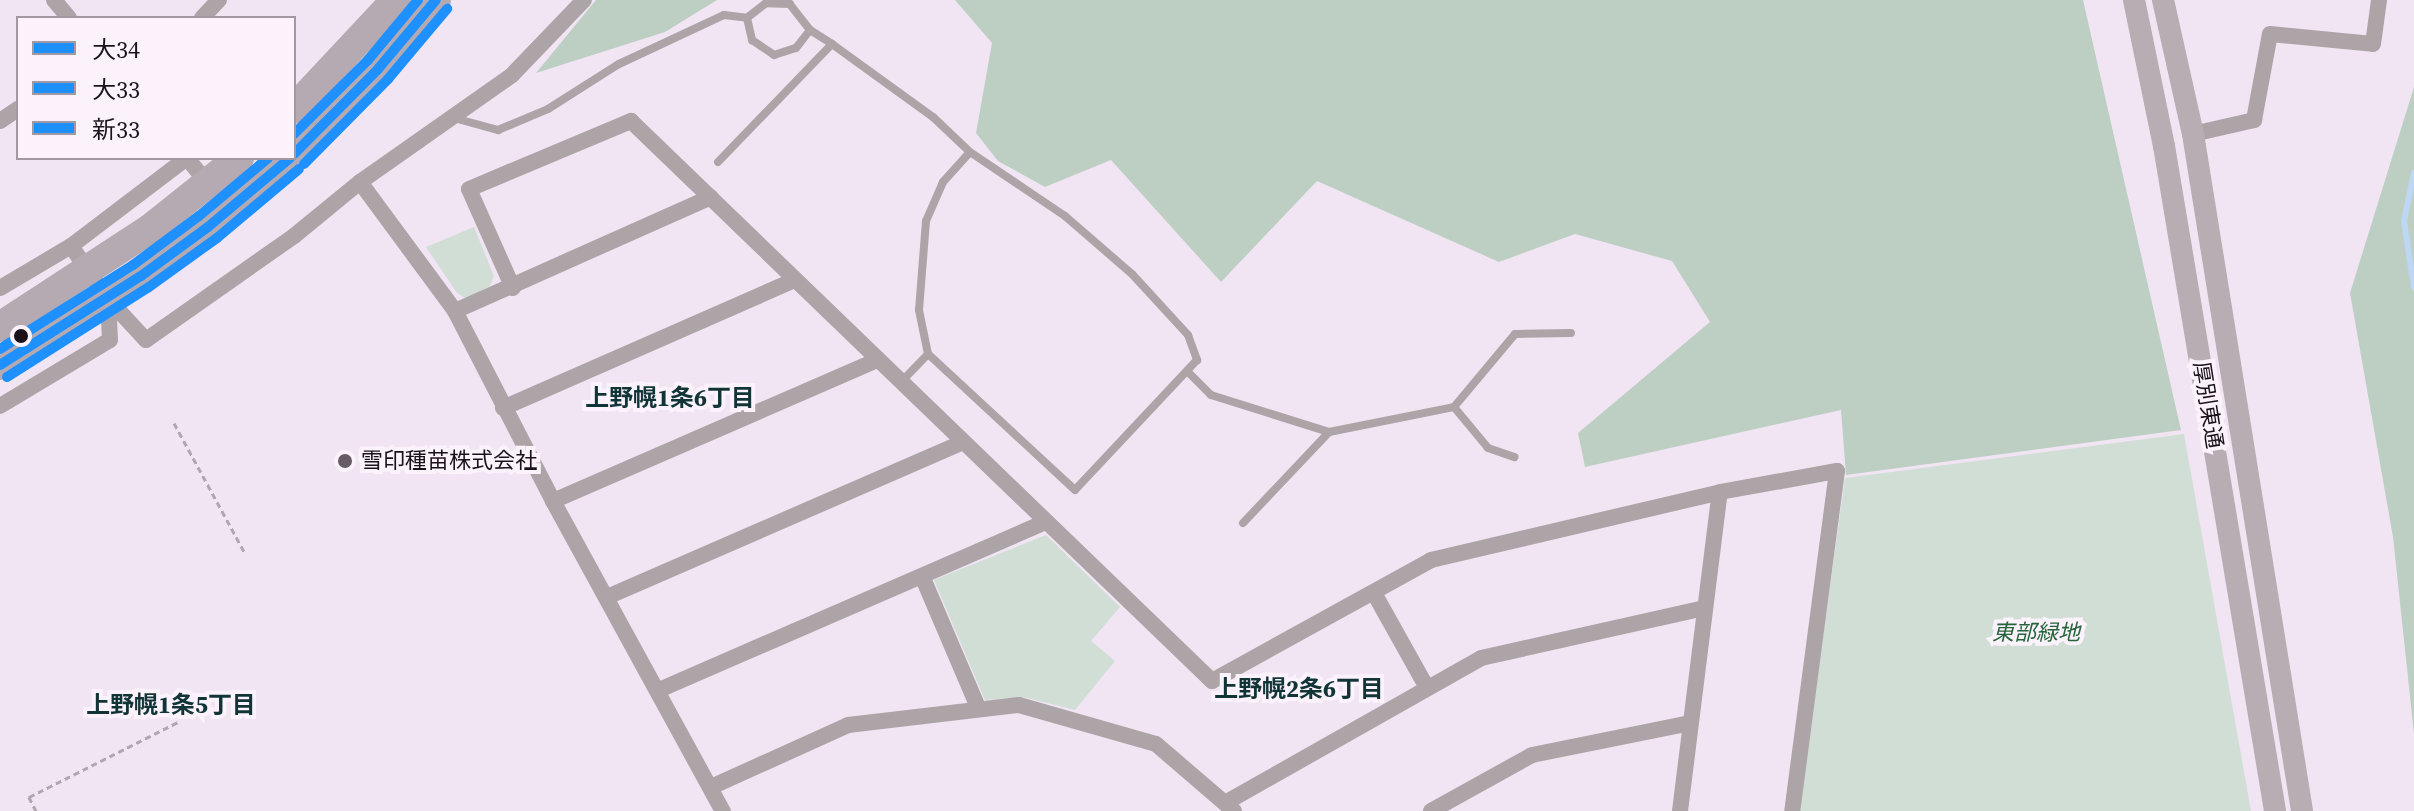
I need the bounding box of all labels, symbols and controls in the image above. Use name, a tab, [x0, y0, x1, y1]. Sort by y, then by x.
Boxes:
legend	[16, 16, 296, 160]
text: 大34	[92, 33, 140, 66]
text: 大33	[92, 73, 140, 106]
text: 新33	[92, 113, 140, 146]
unlabelled marker	[13, 328, 29, 344]
street label: 厚別東通	[2188, 359, 2228, 451]
district label: 上野幌1条6丁目	[585, 384, 755, 412]
place label: 雪印種苗株式会社	[361, 448, 537, 474]
marker: 雪印種苗株式会社	[336, 452, 354, 470]
park label: 東部緑地	[1992, 620, 2080, 646]
district label: 上野幌2条6丁目	[1214, 675, 1384, 703]
district label: 上野幌1条5丁目	[86, 691, 256, 719]

